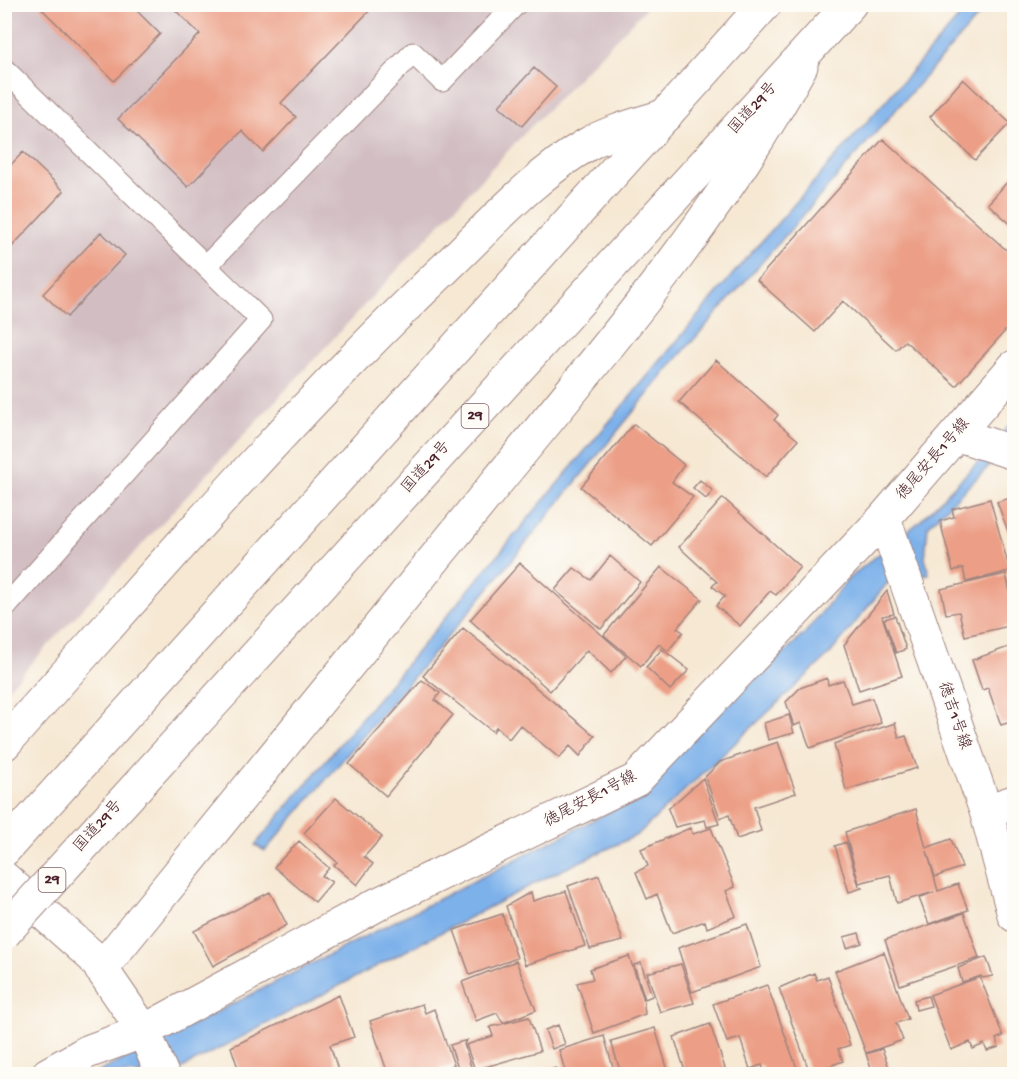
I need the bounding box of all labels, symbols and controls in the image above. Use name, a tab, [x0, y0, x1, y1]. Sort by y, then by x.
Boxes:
street label: 国道29号	[725, 78, 782, 139]
road number: 29	[462, 404, 488, 428]
street label: 徳尾安長1号線	[892, 414, 975, 505]
street label: 国道29号	[398, 437, 455, 498]
street label: 徳吉1号線	[933, 679, 975, 752]
street label: 徳尾安長1号線	[540, 766, 641, 832]
street label: 国道29号	[70, 796, 127, 857]
road number: 29	[38, 868, 66, 892]

